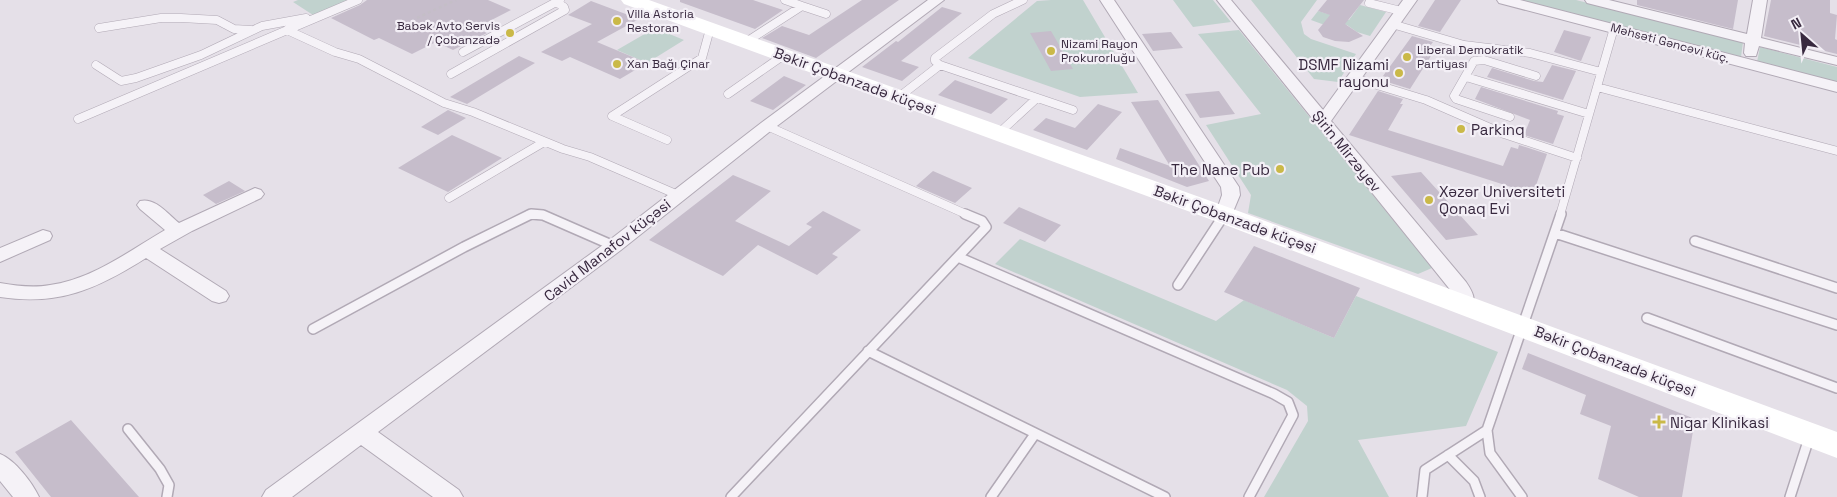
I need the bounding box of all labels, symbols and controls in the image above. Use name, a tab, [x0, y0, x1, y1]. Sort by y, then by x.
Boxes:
place label: Villa Astoria Restoran	[627, 6, 694, 36]
north arrow	[1777, 10, 1827, 60]
text: N	[1788, 13, 1804, 34]
marker: Villa Astoria Restoran	[611, 15, 623, 27]
place label: Babək Avto Servis / Çobanzadə	[397, 18, 500, 48]
street label: Məhsəti Gəncəvi küç.	[1609, 19, 1731, 67]
marker: Babək Avto Servis / Çobanzadə	[504, 27, 516, 39]
place label: Nizami Rayon Prokurorluğu	[1061, 36, 1138, 66]
place label: Liberal Demokratik Partiyası	[1417, 42, 1524, 72]
street label: Bəkir Çobanzadə küçəsi	[771, 43, 939, 119]
marker: Nizami Rayon Prokurorluğu	[1045, 45, 1057, 57]
marker: Liberal Demokratik Partiyası	[1401, 51, 1413, 63]
place label: DSMF Nizami rayonu	[1298, 55, 1389, 91]
place label: Xan Bağı Çinar	[627, 56, 710, 72]
marker: Xan Bağı Çinar	[611, 58, 623, 70]
marker: DSMF Nizami rayonu	[1393, 67, 1405, 79]
street label: Şirin Mirzəyev	[1308, 106, 1386, 196]
place label: Parkinq	[1471, 120, 1525, 139]
marker: Parkinq	[1455, 123, 1467, 135]
place label: The Nane Pub	[1171, 160, 1270, 179]
marker: The Nane Pub	[1274, 163, 1286, 175]
street label: Bəkir Çobanzadə küçəsi	[1151, 181, 1319, 257]
place label: Xəzər Universiteti Qonaq Evi	[1439, 182, 1565, 218]
marker: Xəzər Universiteti Qonaq Evi	[1423, 194, 1435, 206]
street label: Cavid Manafov küçəsi	[540, 195, 674, 305]
street label: Bəkir Çobanzadə küçəsi	[1531, 321, 1699, 401]
place label: Nigar Klinikasi	[1670, 413, 1769, 432]
marker: Nigar Klinikasi	[1652, 415, 1666, 429]

